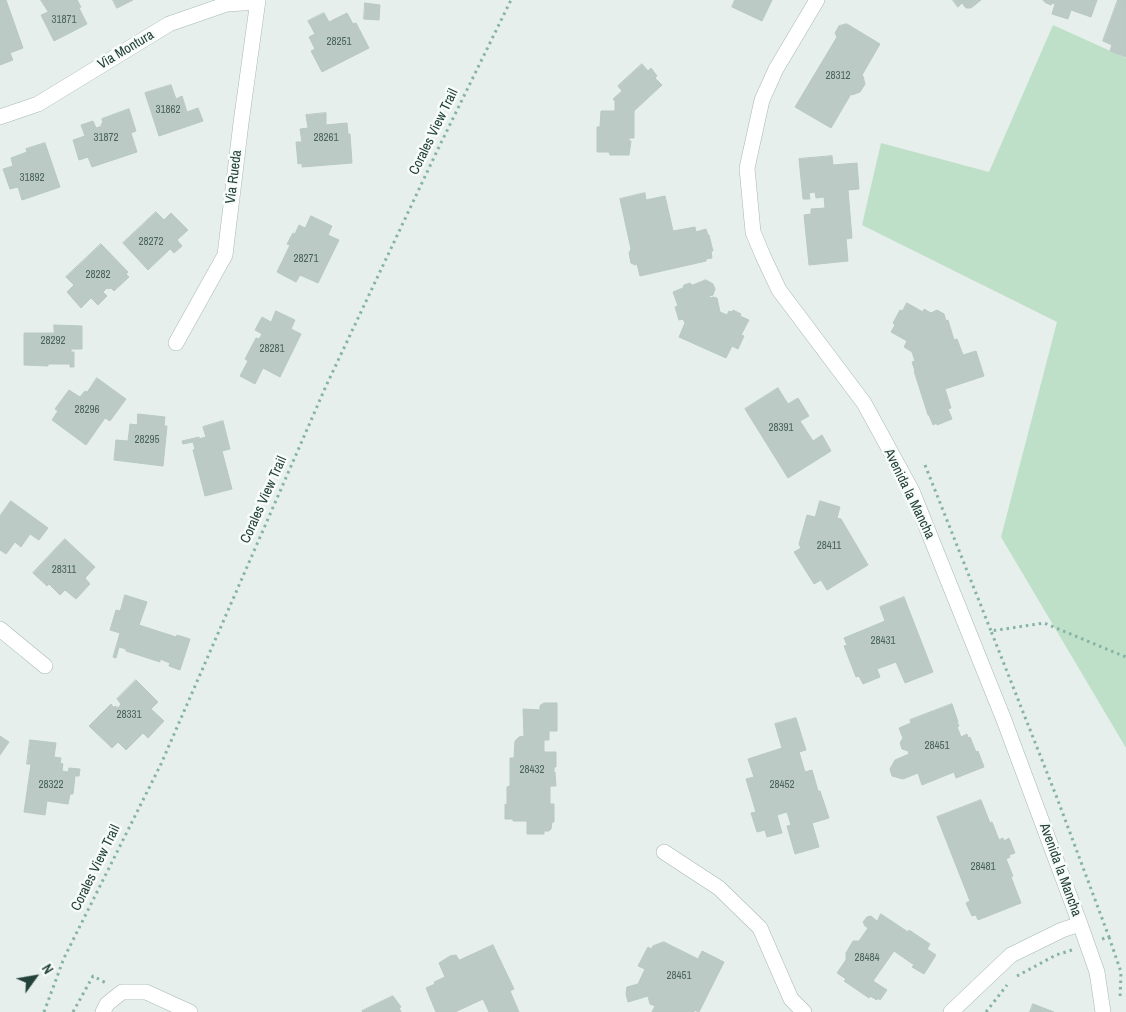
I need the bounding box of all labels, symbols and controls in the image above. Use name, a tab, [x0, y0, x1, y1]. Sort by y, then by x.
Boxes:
house number: 31871	[51, 13, 77, 27]
street label: Via Montura	[95, 27, 157, 73]
house number: 28251	[326, 35, 352, 49]
house number: 28312	[825, 69, 851, 83]
street label: Corales View Trail	[406, 86, 462, 178]
house number: 31862	[155, 103, 181, 117]
house number: 31872	[93, 131, 119, 145]
house number: 28261	[313, 131, 339, 145]
street label: Via Rueda	[222, 149, 246, 205]
house number: 31892	[19, 171, 45, 185]
house number: 28272	[138, 235, 164, 249]
house number: 28271	[293, 252, 319, 266]
house number: 28282	[85, 268, 111, 282]
house number: 28292	[40, 334, 66, 348]
house number: 28281	[259, 342, 285, 356]
house number: 28296	[74, 403, 100, 417]
house number: 28391	[768, 421, 794, 435]
house number: 28295	[134, 433, 160, 447]
street label: Avenida la Mancha	[880, 446, 938, 542]
street label: Corales View Trail	[237, 454, 291, 546]
house number: 28411	[817, 539, 841, 553]
house number: 28311	[52, 563, 76, 577]
house number: 28431	[870, 634, 896, 648]
house number: 28331	[116, 708, 142, 722]
house number: 28451	[924, 739, 950, 753]
house number: 28432	[519, 763, 545, 777]
house number: 28322	[38, 778, 64, 792]
house number: 28452	[769, 778, 795, 792]
street label: Avenida la Mancha	[1035, 821, 1085, 919]
street label: Corales View Trail	[68, 822, 124, 914]
house number: 28481	[970, 860, 996, 874]
house number: 28484	[854, 951, 880, 965]
north arrow	[10, 952, 60, 1002]
text: N	[38, 961, 58, 977]
house number: 28451	[666, 969, 692, 983]

